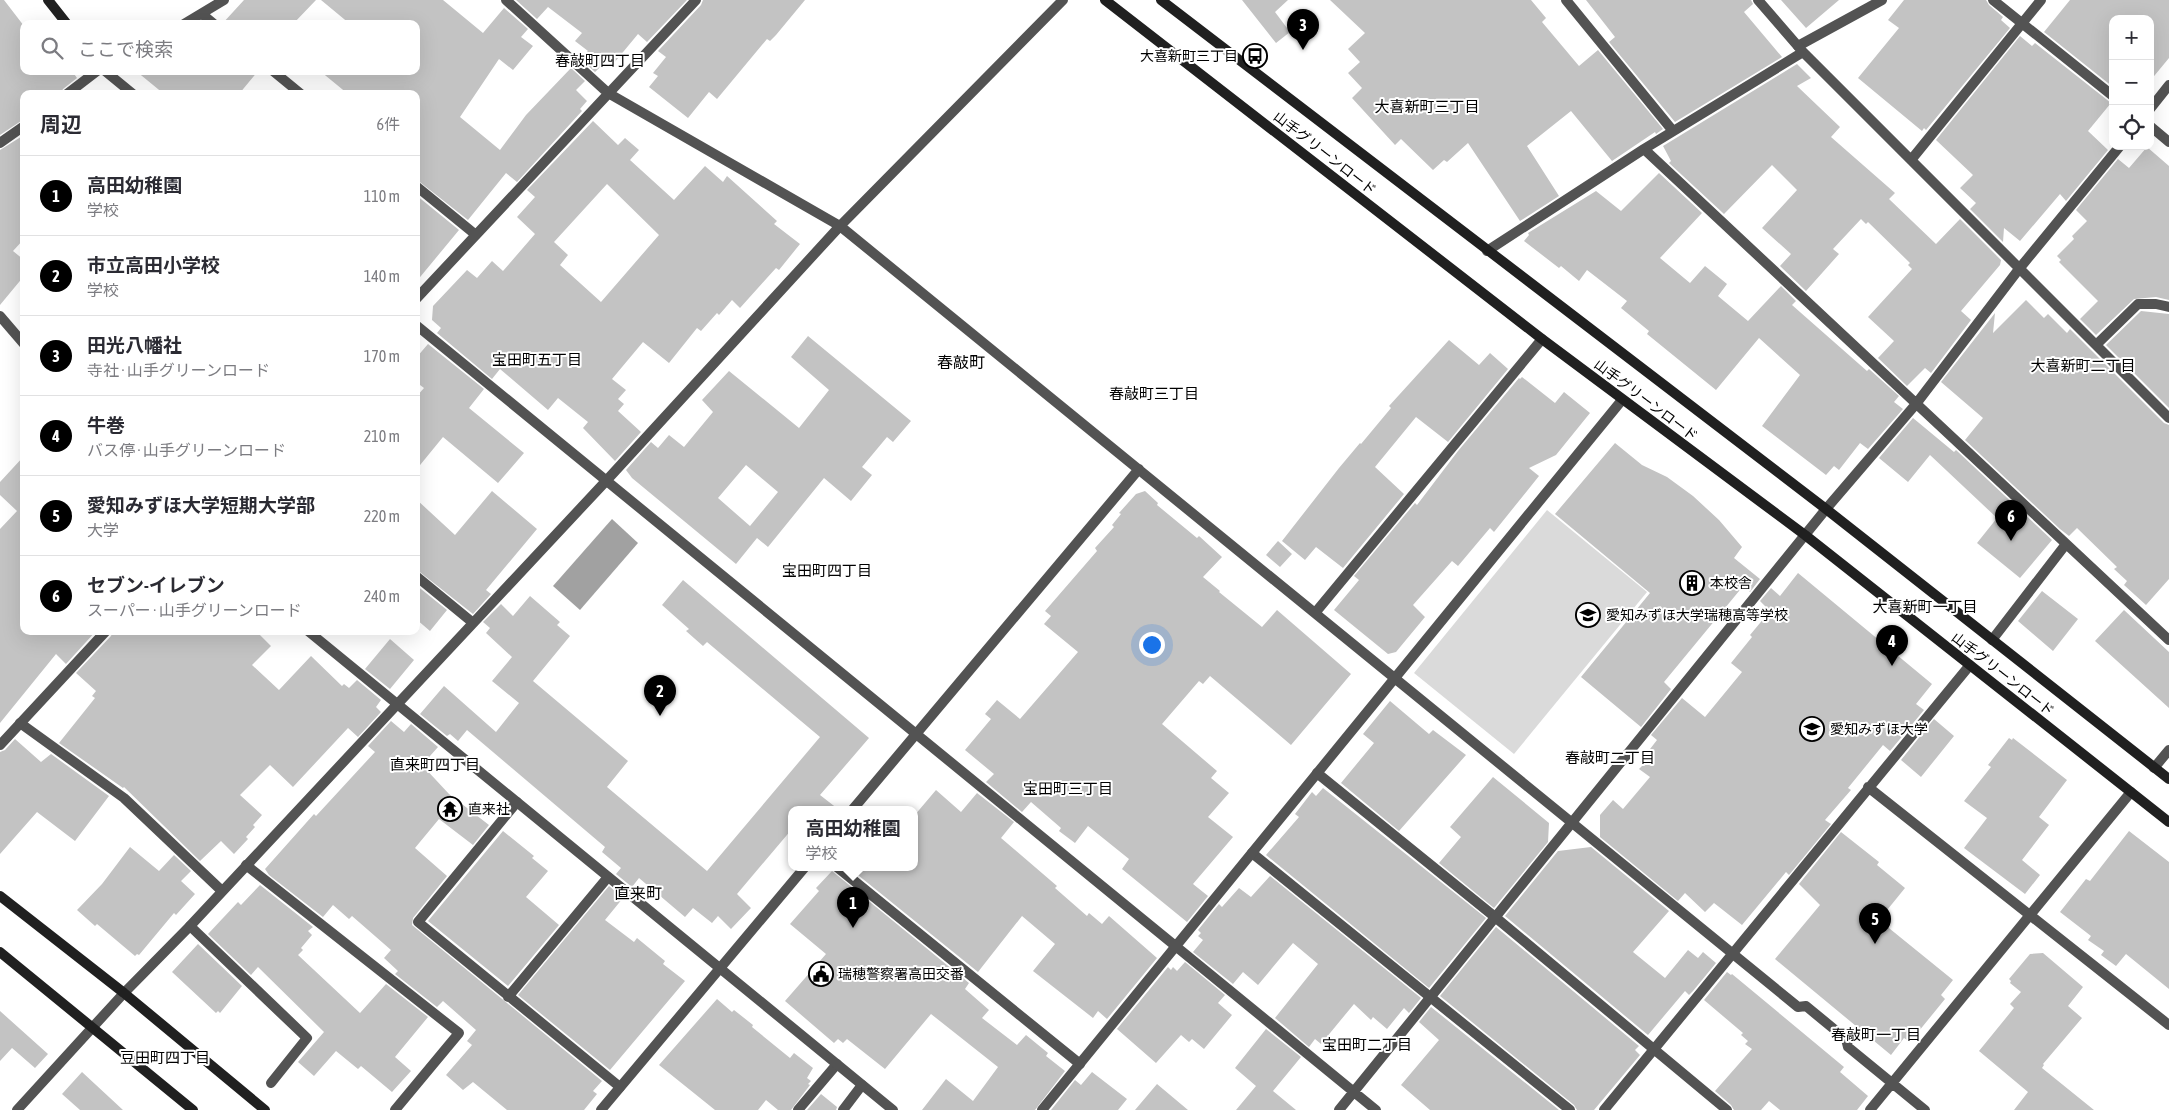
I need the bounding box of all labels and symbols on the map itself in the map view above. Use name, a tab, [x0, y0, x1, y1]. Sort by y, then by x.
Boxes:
pin: 3	[1287, 9, 1319, 50]
bus stop icon: 大喜新町三丁目	[1242, 43, 1268, 69]
place label: 大喜新町三丁目	[1140, 48, 1238, 64]
district label: 春敲町四丁目	[555, 52, 645, 69]
district label: 大喜新町三丁目	[1374, 98, 1480, 115]
street label: 山手グリーンロード	[1271, 108, 1379, 198]
district label: 宝田町五丁目	[492, 351, 582, 368]
district label: 春敲町	[937, 353, 985, 371]
street label: 山手グリーンロード	[1591, 356, 1701, 444]
district label: 大喜新町二丁目	[2030, 357, 2136, 374]
district label: 春敲町三丁目	[1109, 385, 1199, 402]
pin: 6	[1995, 500, 2027, 541]
district label: 宝田町四丁目	[782, 562, 872, 579]
building icon: 本校舎	[1679, 570, 1705, 596]
place label: 本校舎	[1710, 575, 1752, 591]
district label: 大喜新町一丁目	[1872, 598, 1978, 615]
school or university icon: 愛知みずほ大学瑞穂高等学校	[1575, 602, 1601, 628]
place label: 愛知みずほ大学瑞穂高等学校	[1606, 607, 1788, 623]
pin: 4	[1876, 625, 1908, 666]
street label: 山手グリーンロード	[1949, 629, 2057, 719]
your location	[1139, 632, 1165, 658]
pin: 2	[644, 675, 676, 716]
school or university icon: 愛知みずほ大学	[1799, 716, 1825, 742]
place label: 愛知みずほ大学	[1830, 721, 1928, 737]
district label: 春敲町二丁目	[1565, 749, 1655, 766]
district label: 直来町四丁目	[390, 756, 480, 773]
district label: 宝田町三丁目	[1023, 780, 1113, 797]
temple icon: 直来社	[437, 796, 463, 822]
place label: 直来社	[468, 801, 510, 817]
district label: 直来町	[614, 884, 662, 902]
pin: 1	[837, 887, 869, 928]
pin: 5	[1859, 903, 1891, 944]
public building icon: 瑞穂警察署高田交番	[808, 961, 834, 987]
place label: 瑞穂警察署高田交番	[838, 966, 964, 982]
district label: 春敲町一丁目	[1831, 1026, 1921, 1043]
district label: 宝田町二丁目	[1322, 1036, 1412, 1053]
district label: 豆田町四丁目	[120, 1049, 210, 1066]

